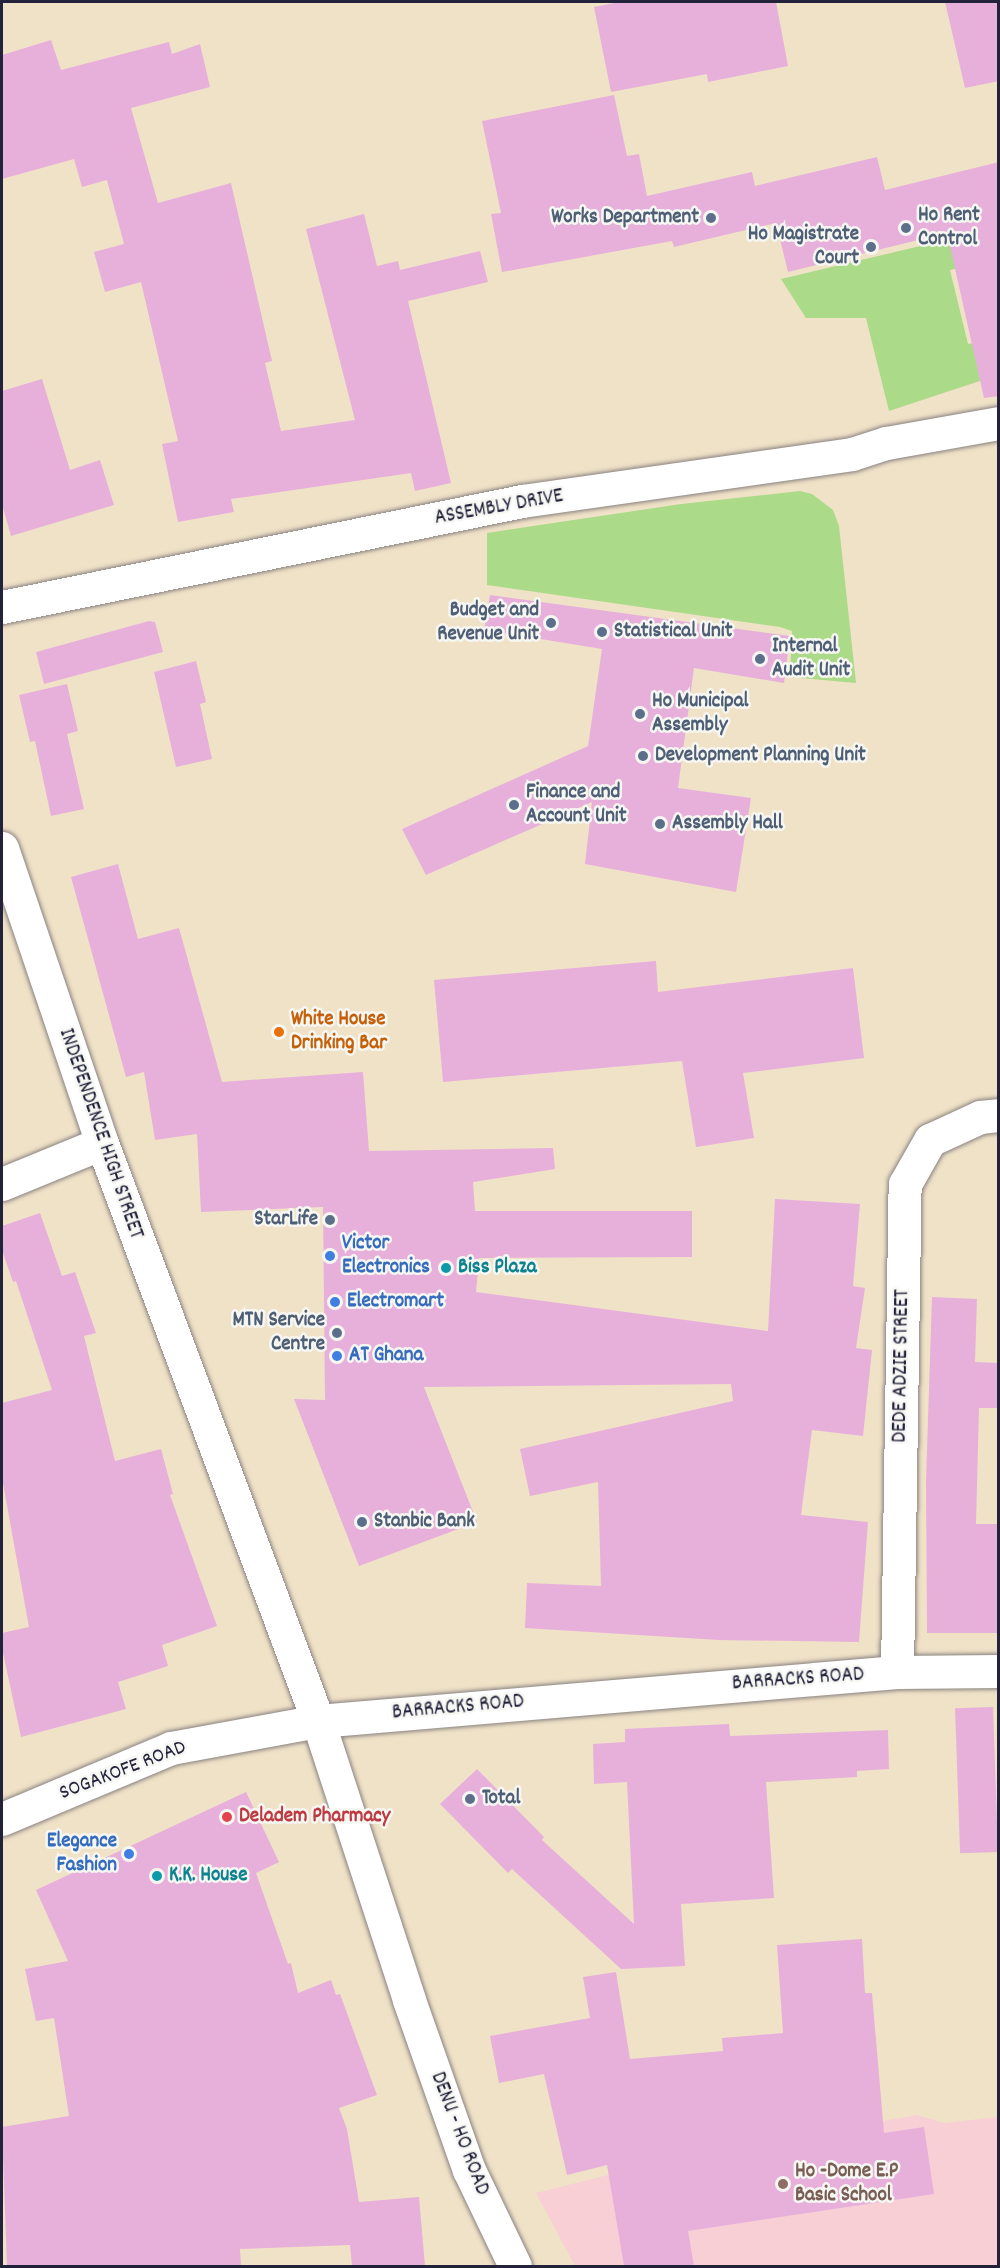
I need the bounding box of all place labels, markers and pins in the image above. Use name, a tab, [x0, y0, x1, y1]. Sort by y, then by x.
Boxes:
place label: Ho Rent Control	[918, 203, 980, 253]
place label: Works Department	[551, 205, 699, 231]
marker: Works Department	[704, 211, 718, 225]
marker: Ho Rent Control	[899, 221, 913, 235]
place label: Ho Magistrate Court	[748, 222, 859, 272]
marker: Ho Magistrate Court	[864, 240, 878, 254]
place label: Budget and Revenue Unit	[437, 598, 539, 648]
marker: Budget and Revenue Unit	[544, 616, 558, 630]
place label: Statistical Unit	[614, 619, 732, 645]
marker: Statistical Unit	[595, 625, 609, 639]
place label: Internal Audit Unit	[772, 634, 850, 684]
marker: Internal Audit Unit	[753, 652, 767, 666]
place label: Ho Municipal Assembly	[652, 689, 749, 739]
marker: Ho Municipal Assembly	[633, 707, 647, 721]
place label: Development Planning Unit	[655, 743, 866, 769]
marker: Development Planning Unit	[636, 749, 650, 763]
place label: Finance and Account Unit	[526, 780, 626, 830]
marker: Finance and Account Unit	[507, 798, 521, 812]
place label: Assembly Hall	[672, 811, 783, 837]
marker: Assembly Hall	[653, 817, 667, 831]
place label: White House Drinking Bar	[291, 1007, 387, 1057]
marker: White House Drinking Bar	[272, 1025, 286, 1039]
place label: StarLife	[254, 1207, 318, 1233]
marker: StarLife	[323, 1213, 337, 1227]
place label: Victor Electronics	[342, 1231, 430, 1281]
marker: Victor Electronics	[323, 1249, 337, 1263]
place label: Biss Plaza	[458, 1255, 536, 1281]
marker: Biss Plaza	[439, 1261, 453, 1275]
place label: Electromart	[347, 1289, 444, 1315]
marker: Electromart	[328, 1295, 342, 1309]
place label: MTN Service Centre	[233, 1308, 325, 1358]
marker: MTN Service Centre	[330, 1326, 344, 1340]
place label: AT Ghana	[349, 1343, 423, 1369]
marker: AT Ghana	[330, 1349, 344, 1363]
place label: Stanbic Bank	[374, 1509, 475, 1535]
marker: Stanbic Bank	[355, 1515, 369, 1529]
place label: Total	[482, 1786, 520, 1812]
marker: Total	[463, 1792, 477, 1806]
place label: Deladem Pharmacy	[239, 1804, 390, 1830]
marker: Deladem Pharmacy	[220, 1810, 234, 1824]
place label: Elegance Fashion	[47, 1829, 117, 1879]
marker: Elegance Fashion	[122, 1847, 136, 1861]
place label: K.K. House	[169, 1863, 247, 1889]
marker: K.K. House	[150, 1869, 164, 1883]
place label: Ho -Dome E.P Basic School	[795, 2159, 898, 2209]
marker: Ho -Dome E.P Basic School	[776, 2177, 790, 2191]

